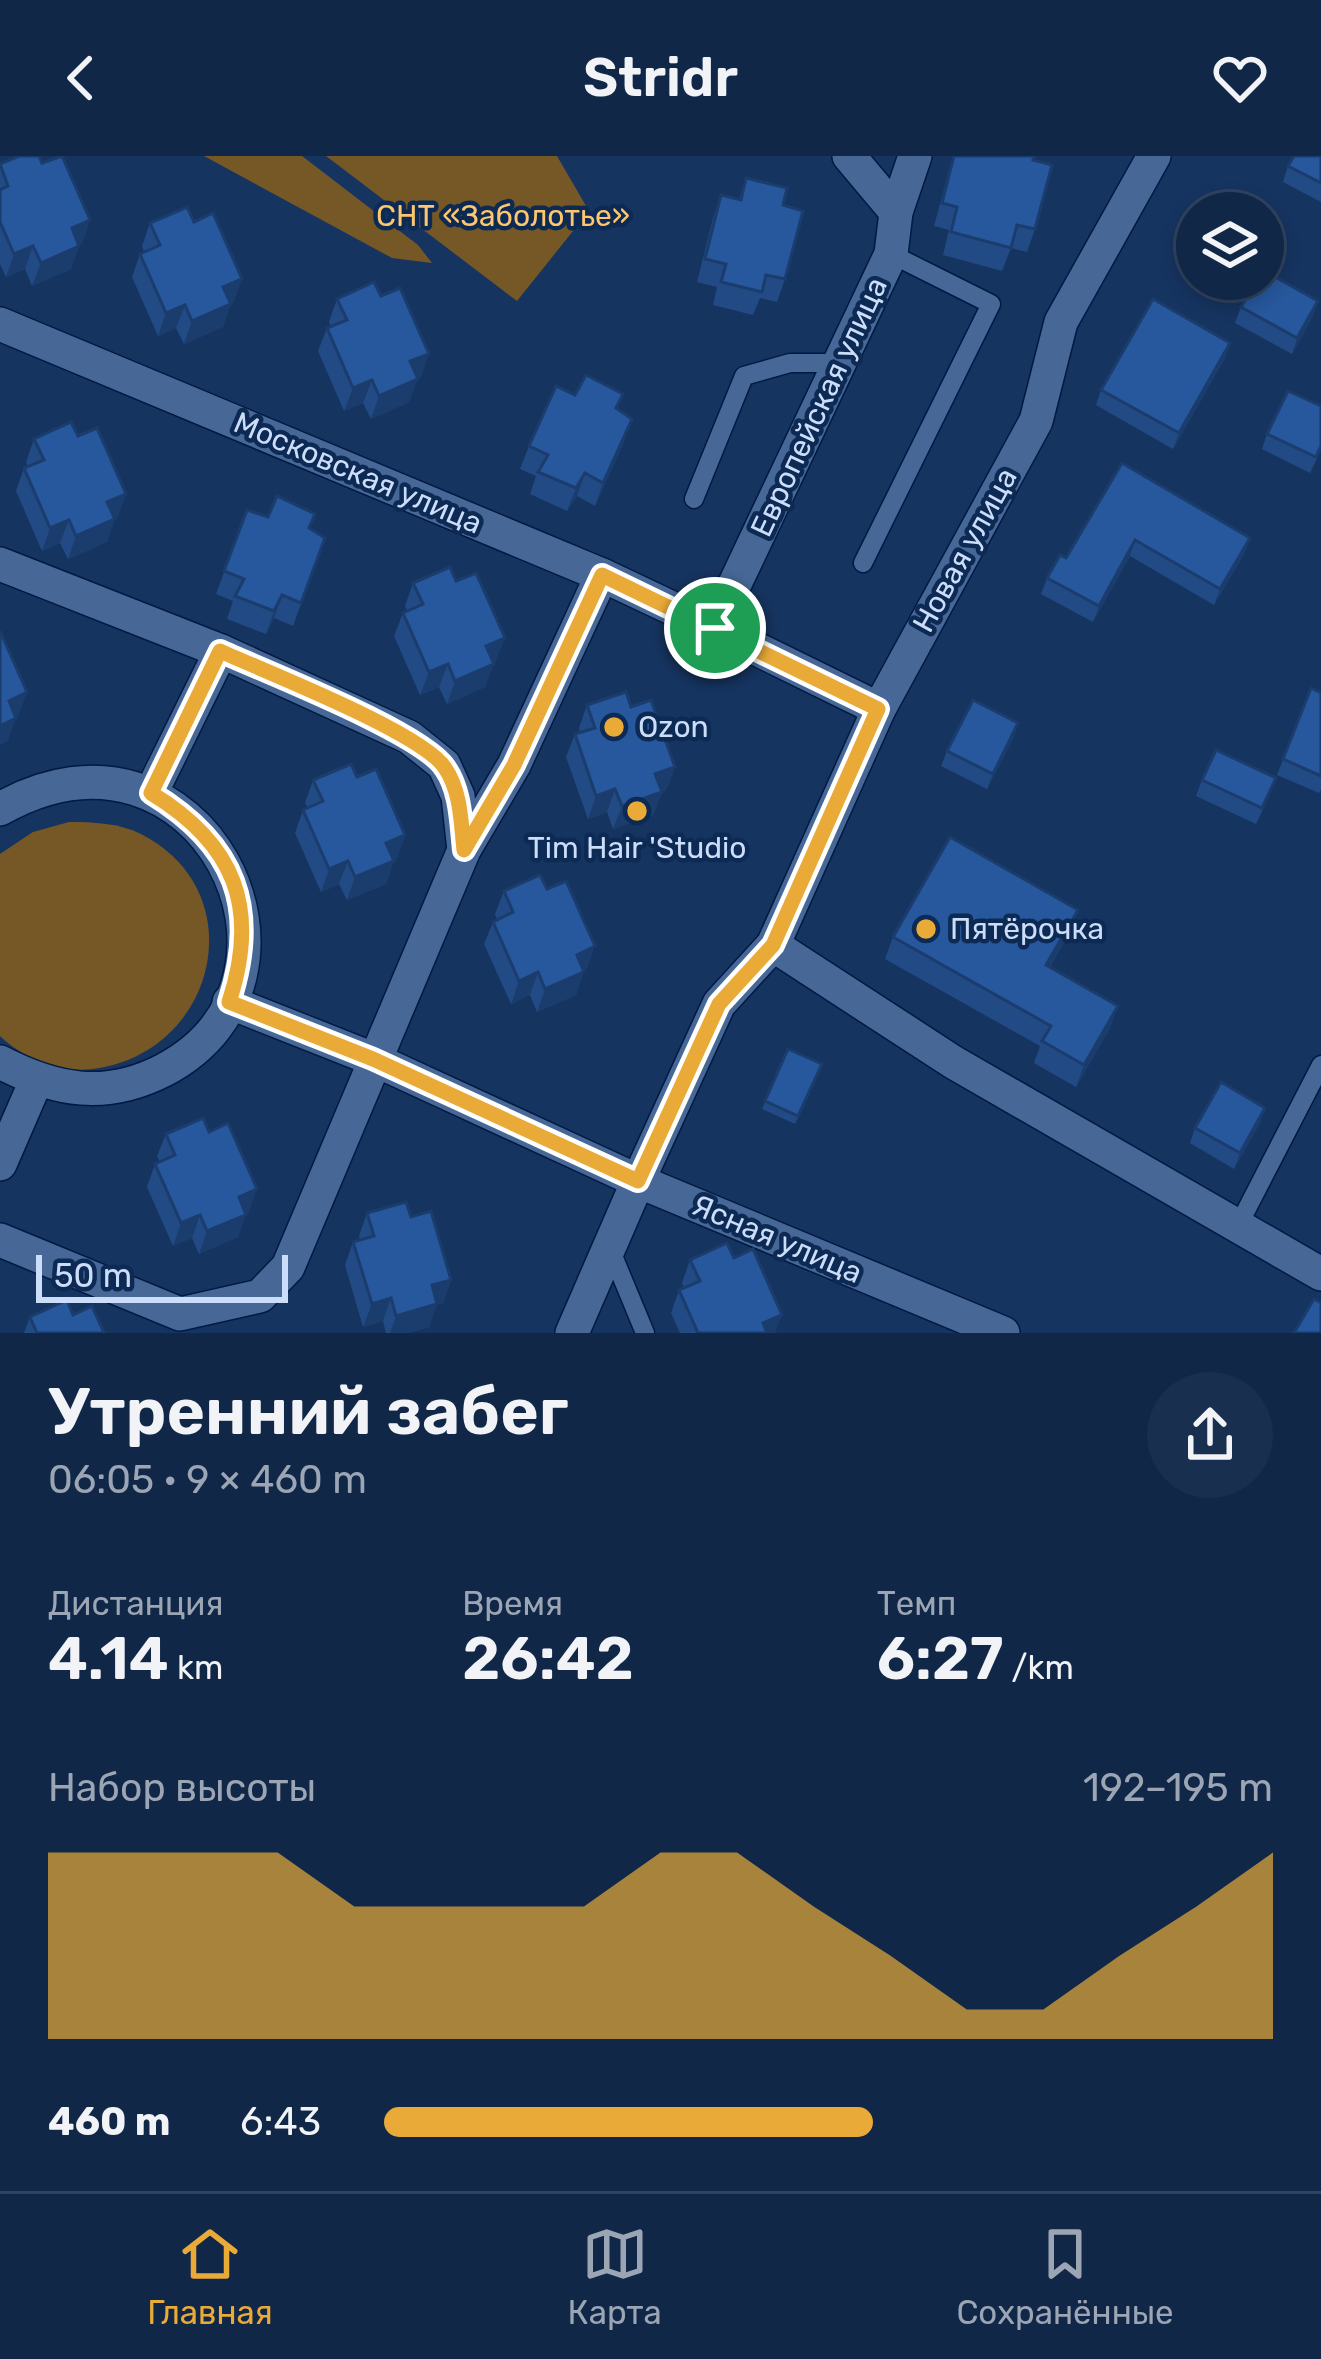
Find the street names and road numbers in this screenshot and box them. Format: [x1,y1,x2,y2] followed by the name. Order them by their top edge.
[743,272,895,542] street label: Европейская улица
[228,404,488,542] street label: Московская улица
[905,462,1025,638] street label: Новая улица
[687,1187,867,1291] street label: Ясная улица

